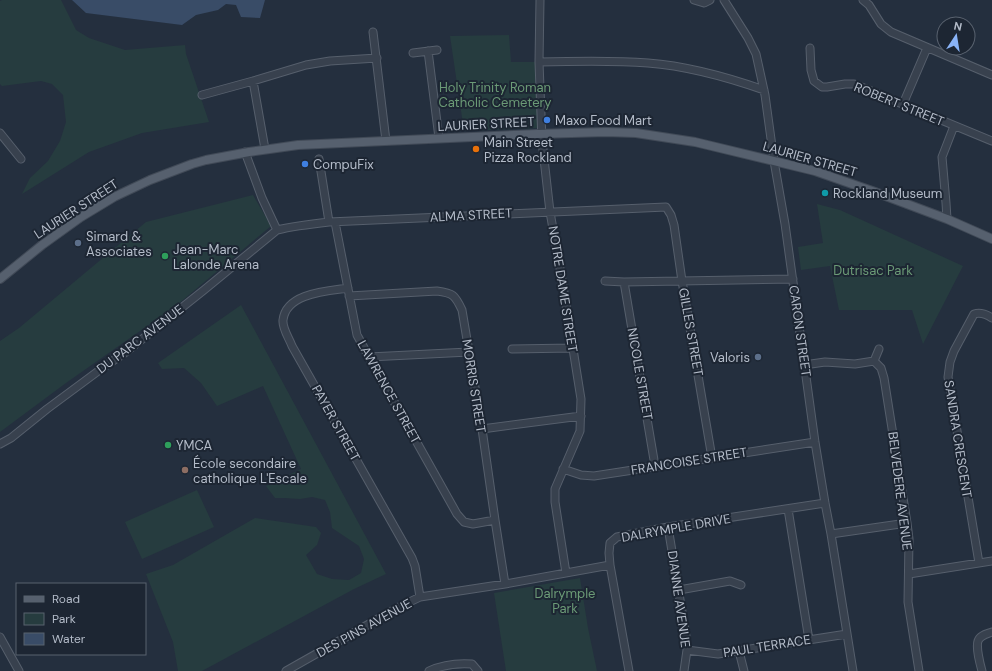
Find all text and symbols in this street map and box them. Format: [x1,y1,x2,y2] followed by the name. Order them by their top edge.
[936,16,976,56] north arrow
[953,19,963,34] text: N
[851,78,947,130] street label: ROBERT STREET
[438,79,552,111] park label: Holy Trinity Roman Catholic Cemetery
[555,112,652,129] place label: Maxo Food Mart
[437,113,535,135] street label: LAURIER STREET
[542,115,552,125] marker: Maxo Food Mart
[484,134,572,166] place label: Main Street Pizza Rockland
[761,137,859,181] street label: LAURIER STREET
[471,144,481,154] marker: Main Street Pizza Rockland
[313,156,374,173] place label: CompuFix
[300,159,310,169] marker: CompuFix
[31,175,121,243] street label: LAURIER STREET
[833,185,942,202] place label: Rockland Museum
[820,188,830,198] marker: Rockland Museum
[429,204,513,226] street label: ALMA STREET
[545,225,581,353] street label: NOTRE DAME STREET
[86,228,152,260] place label: Simard & Associates
[73,238,83,248] marker: Simard & Associates
[173,241,259,273] place label: Jean-Marc Lalonde Arena
[160,251,170,261] marker: Jean-Marc Lalonde Arena
[833,262,913,279] park label: Dutrisac Park
[785,284,815,378] street label: CARON STREET
[675,287,707,377] street label: GILLES STREET
[93,301,187,377] street label: DU PARC AVENUE
[624,327,656,421] street label: NICOLE STREET
[354,337,424,447] street label: LAWRENCE STREET
[458,338,490,434] street label: MORRIS STREET
[710,349,750,366] place label: Valoris
[753,352,763,362] marker: Valoris
[940,379,976,499] street label: SANDRA CRESCENT
[308,382,364,464] street label: PAYER STREET
[884,431,916,551] street label: BELVEDERE AVENUE
[176,437,213,454] place label: YMCA
[163,440,173,450] marker: YMCA
[630,443,748,479] street label: FRANCOISE STREET
[193,454,307,487] place label: École secondaire catholique L'Escale
[180,465,190,475] marker: École secondaire catholique L'Escale
[620,510,732,546] street label: DALRYMPLE DRIVE
[664,549,694,649] street label: DIANNE AVENUE
[16,583,146,655] legend
[535,585,595,617] park label: Dalrymple Park
[52,591,80,607] text: Road
[313,595,415,661] street label: DES PINS AVENUE
[52,611,76,627] text: Park
[52,631,86,647] text: Water
[722,631,812,661] street label: PAUL TERRACE

